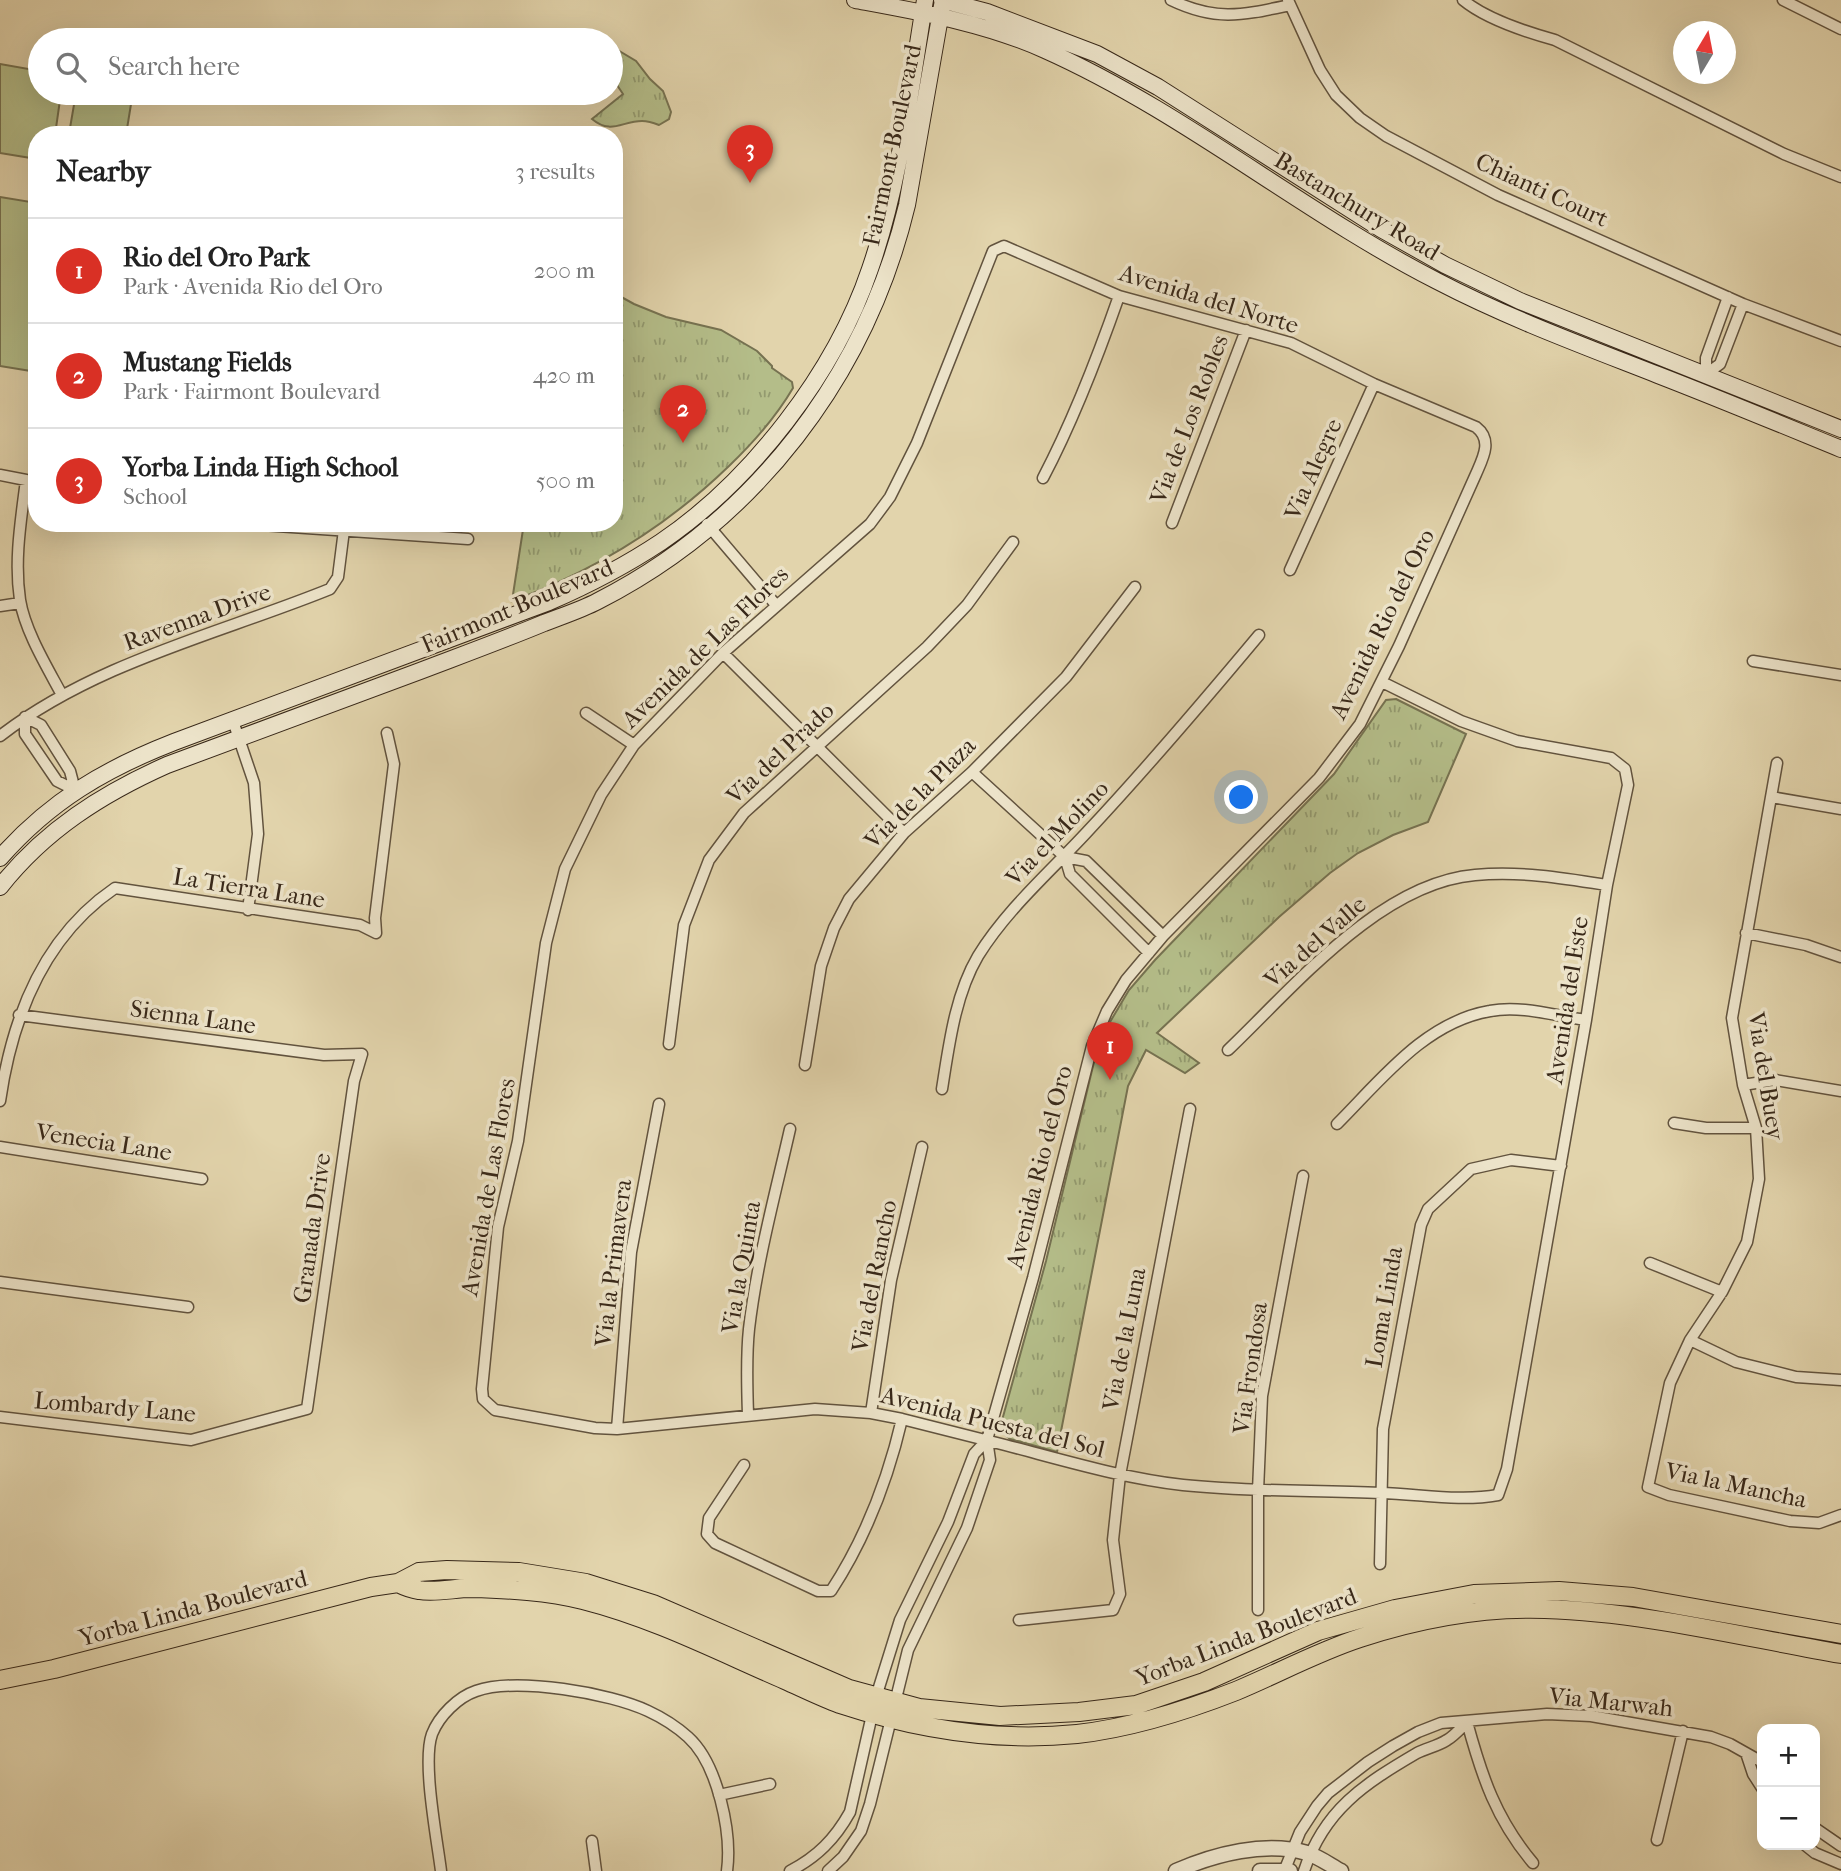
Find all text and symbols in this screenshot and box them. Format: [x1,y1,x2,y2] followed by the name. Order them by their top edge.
[1673,21,1736,84] north arrow
[28,28,623,105] search box
[857,41,927,248] street label: Fairmont Boulevard
[52,48,90,86] icon: search
[108,51,240,82] text: Search here
[727,125,773,183] pin: 3
[1269,146,1446,267] street label: Bastanchury Road
[1471,147,1613,233] street label: Chianti Court
[56,154,151,189] text: Nearby
[515,158,595,185] text: 3 results
[123,242,310,273] text: Rio del Oro Park
[75,257,83,284] text: 1
[534,257,595,284] text: 200 m
[1115,258,1302,340] street label: Avenida del Norte
[123,273,383,300] text: Park · Avenida Rio del Oro
[1144,331,1234,508] street label: Via de Los Robles
[123,347,292,378] text: Mustang Fields
[73,362,85,389] text: 2
[533,362,595,389] text: 420 m
[123,378,380,405] text: Park · Fairmont Boulevard
[660,385,706,443] pin: 2
[1278,414,1348,525] street label: Via Alegre
[123,452,398,483] text: Yorba Linda High School
[74,467,84,494] text: 3
[536,467,595,494] text: 500 m
[123,483,187,510] text: School
[1323,524,1440,725] street label: Avenida Rio del Oro
[417,553,618,659] street label: Fairmont Boulevard
[615,560,794,734] street label: Avenida de Las Flores
[120,577,275,657] street label: Ravenna Drive
[720,696,839,810] street label: Via del Prado
[858,731,982,855] street label: Via de la Plaza
[999,774,1114,892] street label: Via el Molino
[1224,780,1258,814] your location
[171,862,327,914] street label: La Tierra Lane
[1258,890,1372,994] street label: Via del Valle
[1540,914,1594,1087] street label: Avenida del Este
[128,994,258,1040] street label: Sienna Lane
[1742,1009,1790,1143] street label: Via del Buey
[1087,1022,1133,1080] pin: 1
[1000,1063,1078,1272] street label: Avenida Rio del Oro
[455,1076,521,1299] street label: Avenida de Las Flores
[33,1117,174,1167] street label: Venecia Lane
[288,1151,336,1305] street label: Granada Drive
[589,1177,637,1350] street label: Via la Primavera
[715,1198,767,1337] street label: Via la Quinta
[845,1198,902,1355] street label: Via del Rancho
[1360,1243,1409,1370] street label: Loma Linda
[1096,1264,1152,1414] street label: Via de la Luna
[1227,1299,1273,1437] street label: Via Frondosa
[877,1380,1108,1463] street label: Avenida Puesta del Sol
[33,1386,197,1428] street label: Lombardy Lane
[1662,1456,1810,1514] street label: Via la Mancha
[75,1564,311,1652] street label: Yorba Linda Boulevard
[1130,1582,1362,1693] street label: Yorba Linda Boulevard
[1547,1681,1675,1722] street label: Via Marwah
[1757,1724,1820,1850] map controls
[1757,1724,1820,1787] button: +
[1757,1787,1820,1850] button: −

